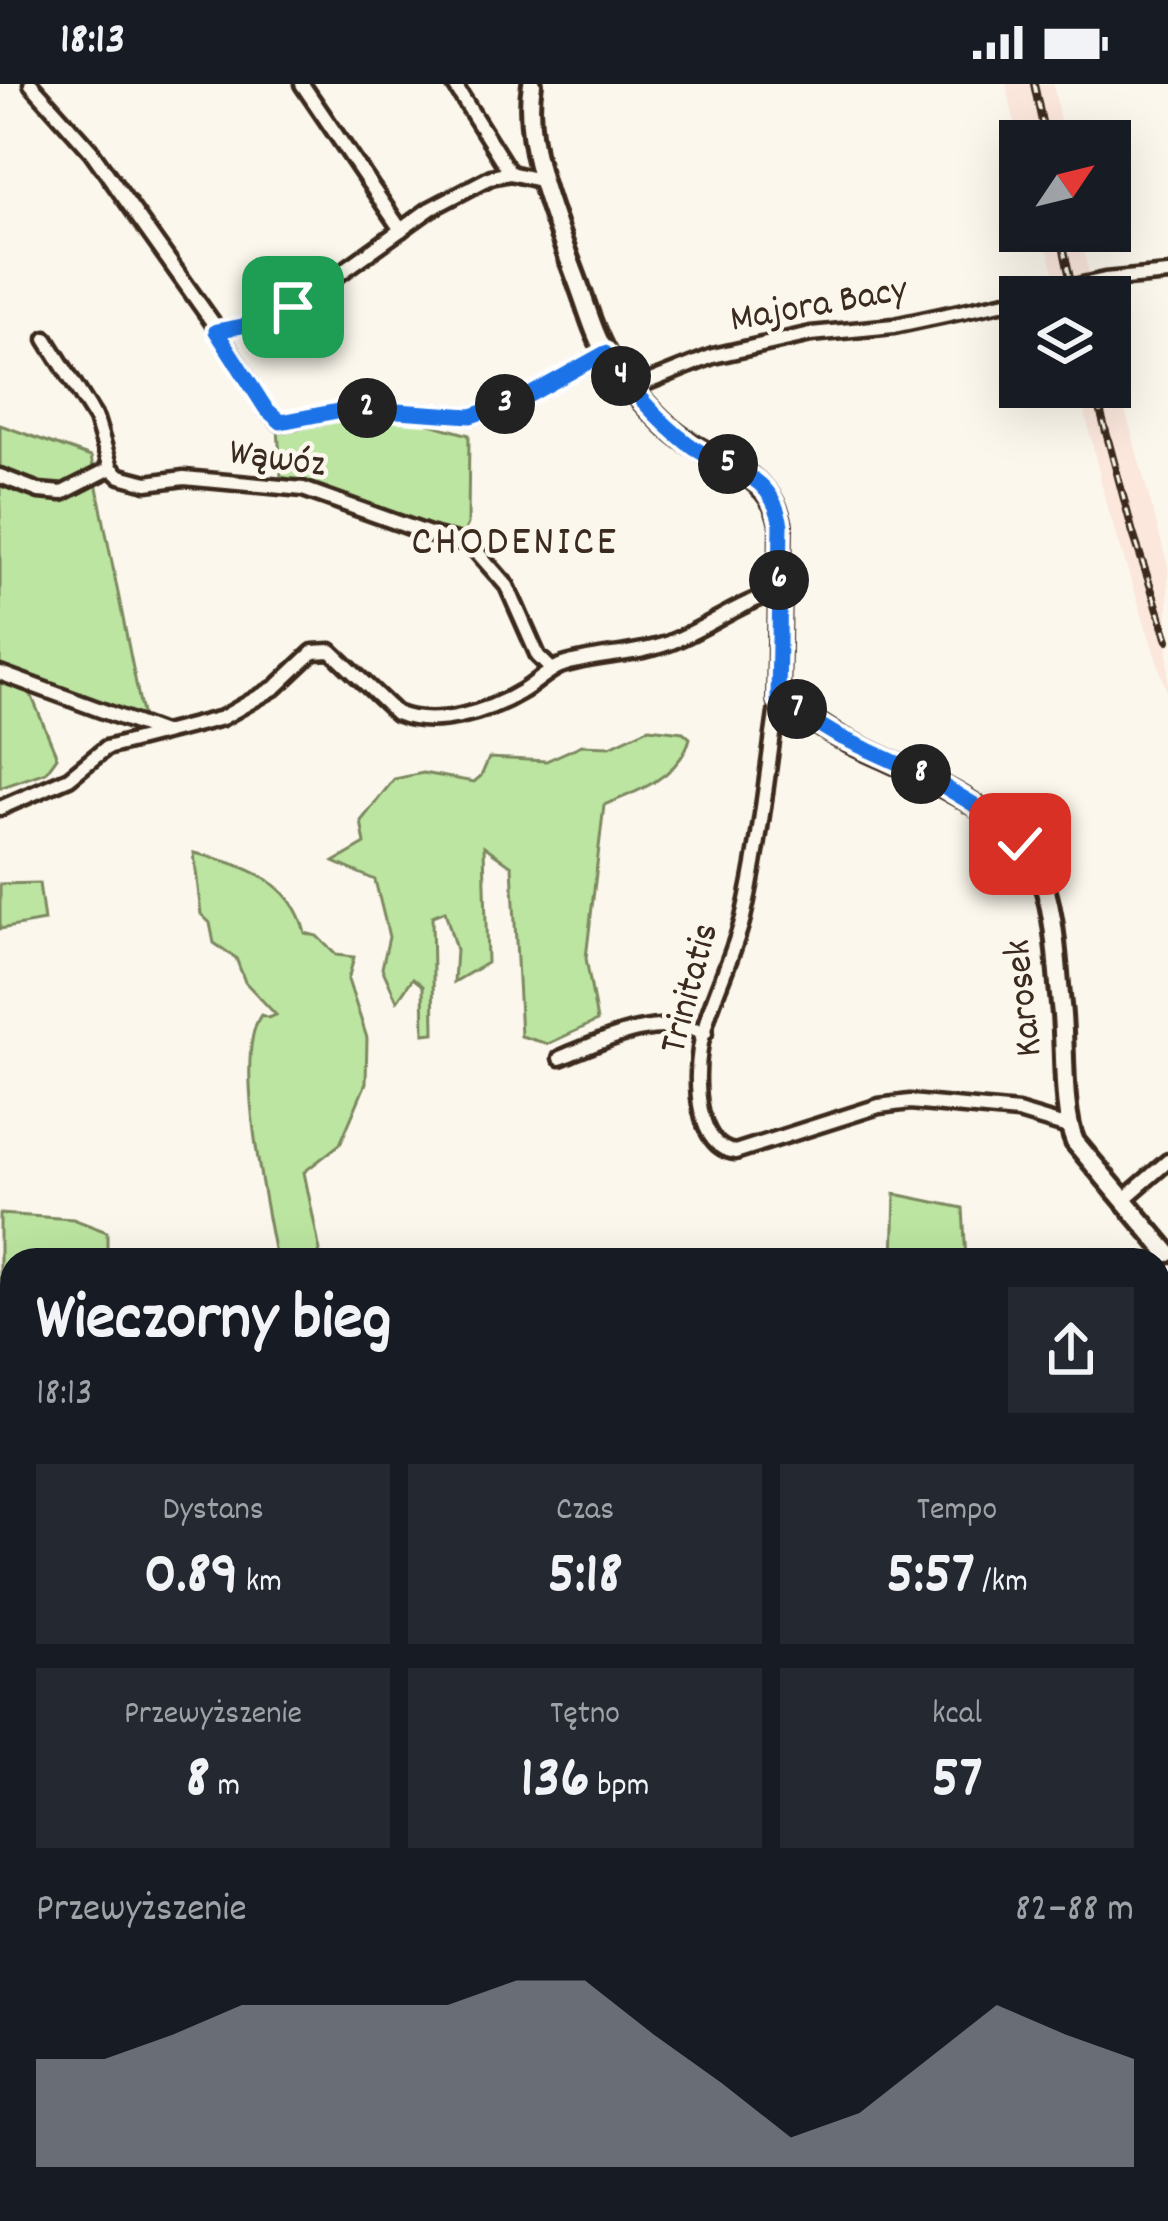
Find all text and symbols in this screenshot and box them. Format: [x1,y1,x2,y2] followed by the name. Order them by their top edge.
[60,10,125,74] text: 18:13
[999,120,1131,252] north arrow
[999,120,1131,408] map controls
[242,256,344,358] pin
[726,264,913,350] street label: Majora Bacy
[260,274,326,340] icon: arrive
[999,276,1131,408] button: layers
[591,346,651,406] pin: 4
[614,352,628,399] text: 4
[475,374,535,434] pin: 3
[337,378,397,438] pin: 2
[498,380,512,427] text: 3
[360,384,374,431] text: 2
[225,427,329,495] street label: Wąwóz
[698,434,758,494] pin: 5
[720,440,736,487] text: 5
[411,515,619,575] district label: CHODENICE
[749,550,809,610] pin: 6
[771,556,787,603] text: 6
[767,679,827,739] pin: 7
[791,685,803,732] text: 7
[891,744,951,804] pin: 8
[914,750,928,797] text: 8
[969,793,1071,895] pin
[987,811,1053,877] icon: check
[648,918,736,1060] street label: Trinitatis
[992,937,1060,1059] street label: Karosek
[36,1276,391,1370] text: Wieczorny bieg
[1008,1287,1134,1413] button: share
[36,1368,93,1423] text: 18:13
[162,1488,264,1535] text: Dystans
[556,1488,614,1535] text: Czas
[917,1488,997,1535] text: Tempo
[144,1535,238,1621] text: 0.89
[548,1535,622,1621] text: 5:18
[886,1535,975,1621] text: 5:57
[238,1560,282,1607] text: km
[975,1560,1028,1607] text: /km
[124,1692,302,1739] text: Przewyższenie
[550,1692,620,1739] text: Tętno
[932,1692,982,1739] text: kcal
[186,1739,210,1825] text: 8
[521,1739,590,1825] text: 136
[932,1739,982,1825] text: 57
[210,1764,240,1811] text: m
[590,1764,649,1811] text: bpm
[36,1884,247,1939] text: Przewyższenie
[1015,1884,1134,1939] text: 82–88 m

